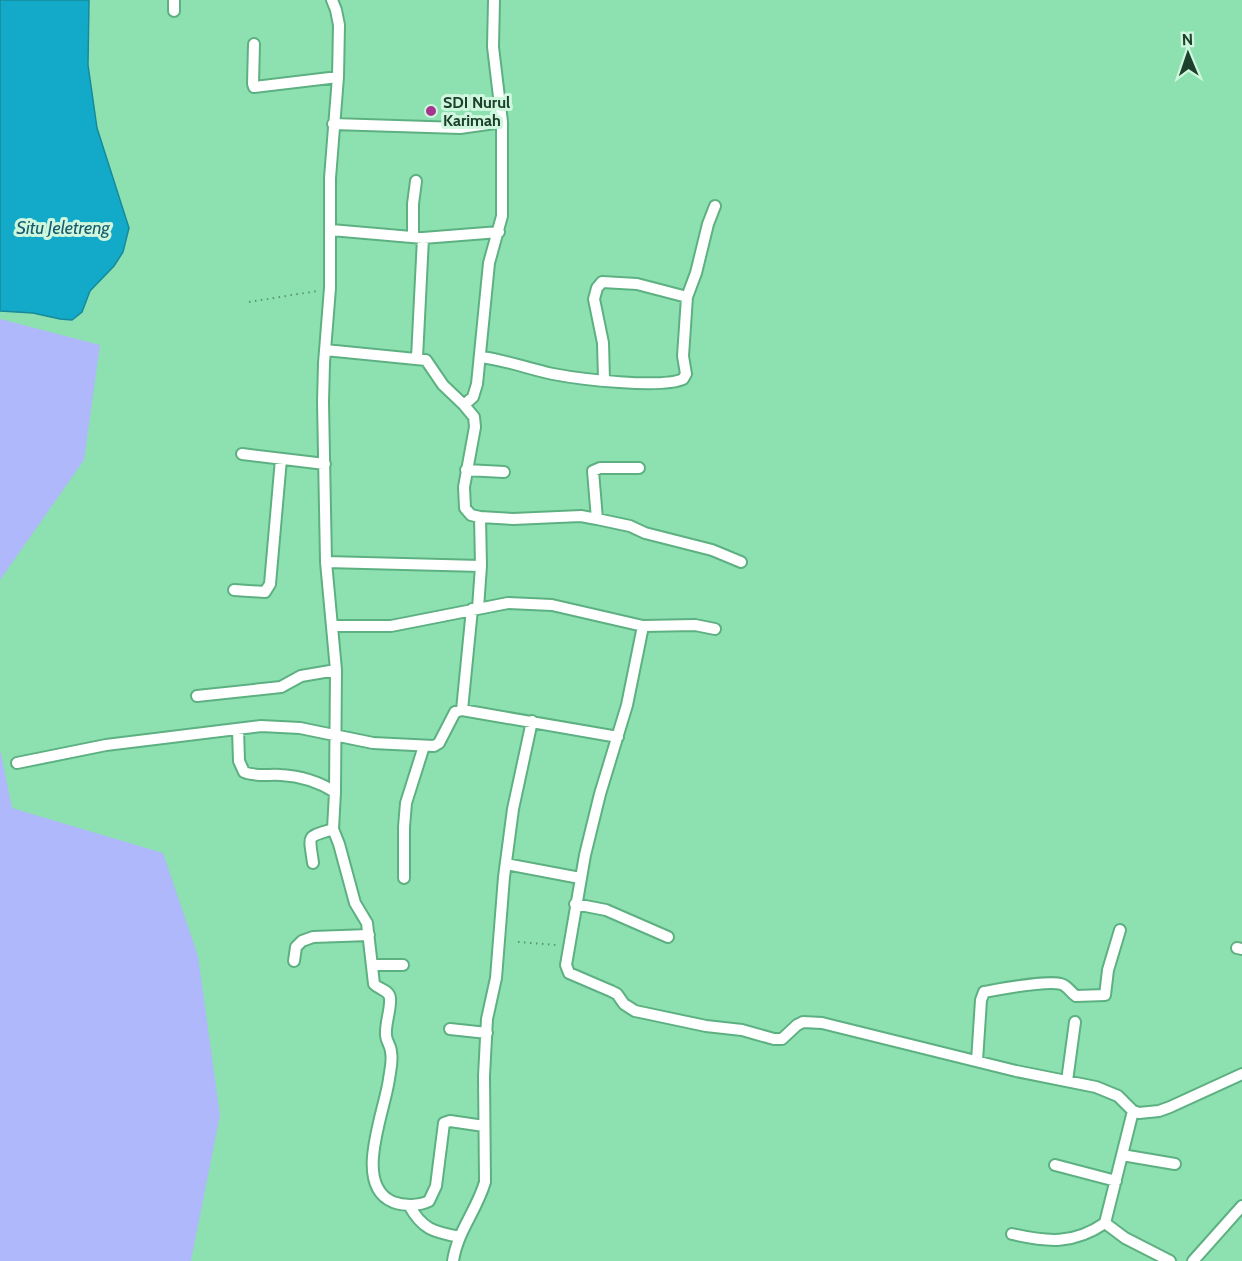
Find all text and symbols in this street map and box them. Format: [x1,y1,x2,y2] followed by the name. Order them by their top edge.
[1158,24,1218,84] north arrow
[1182,30,1193,49] text: N
[443,93,510,130] place label: SDI Nurul Karimah
[424,104,438,118] marker: SDI Nurul Karimah
[16,217,110,239] water label: Situ Jeletreng

